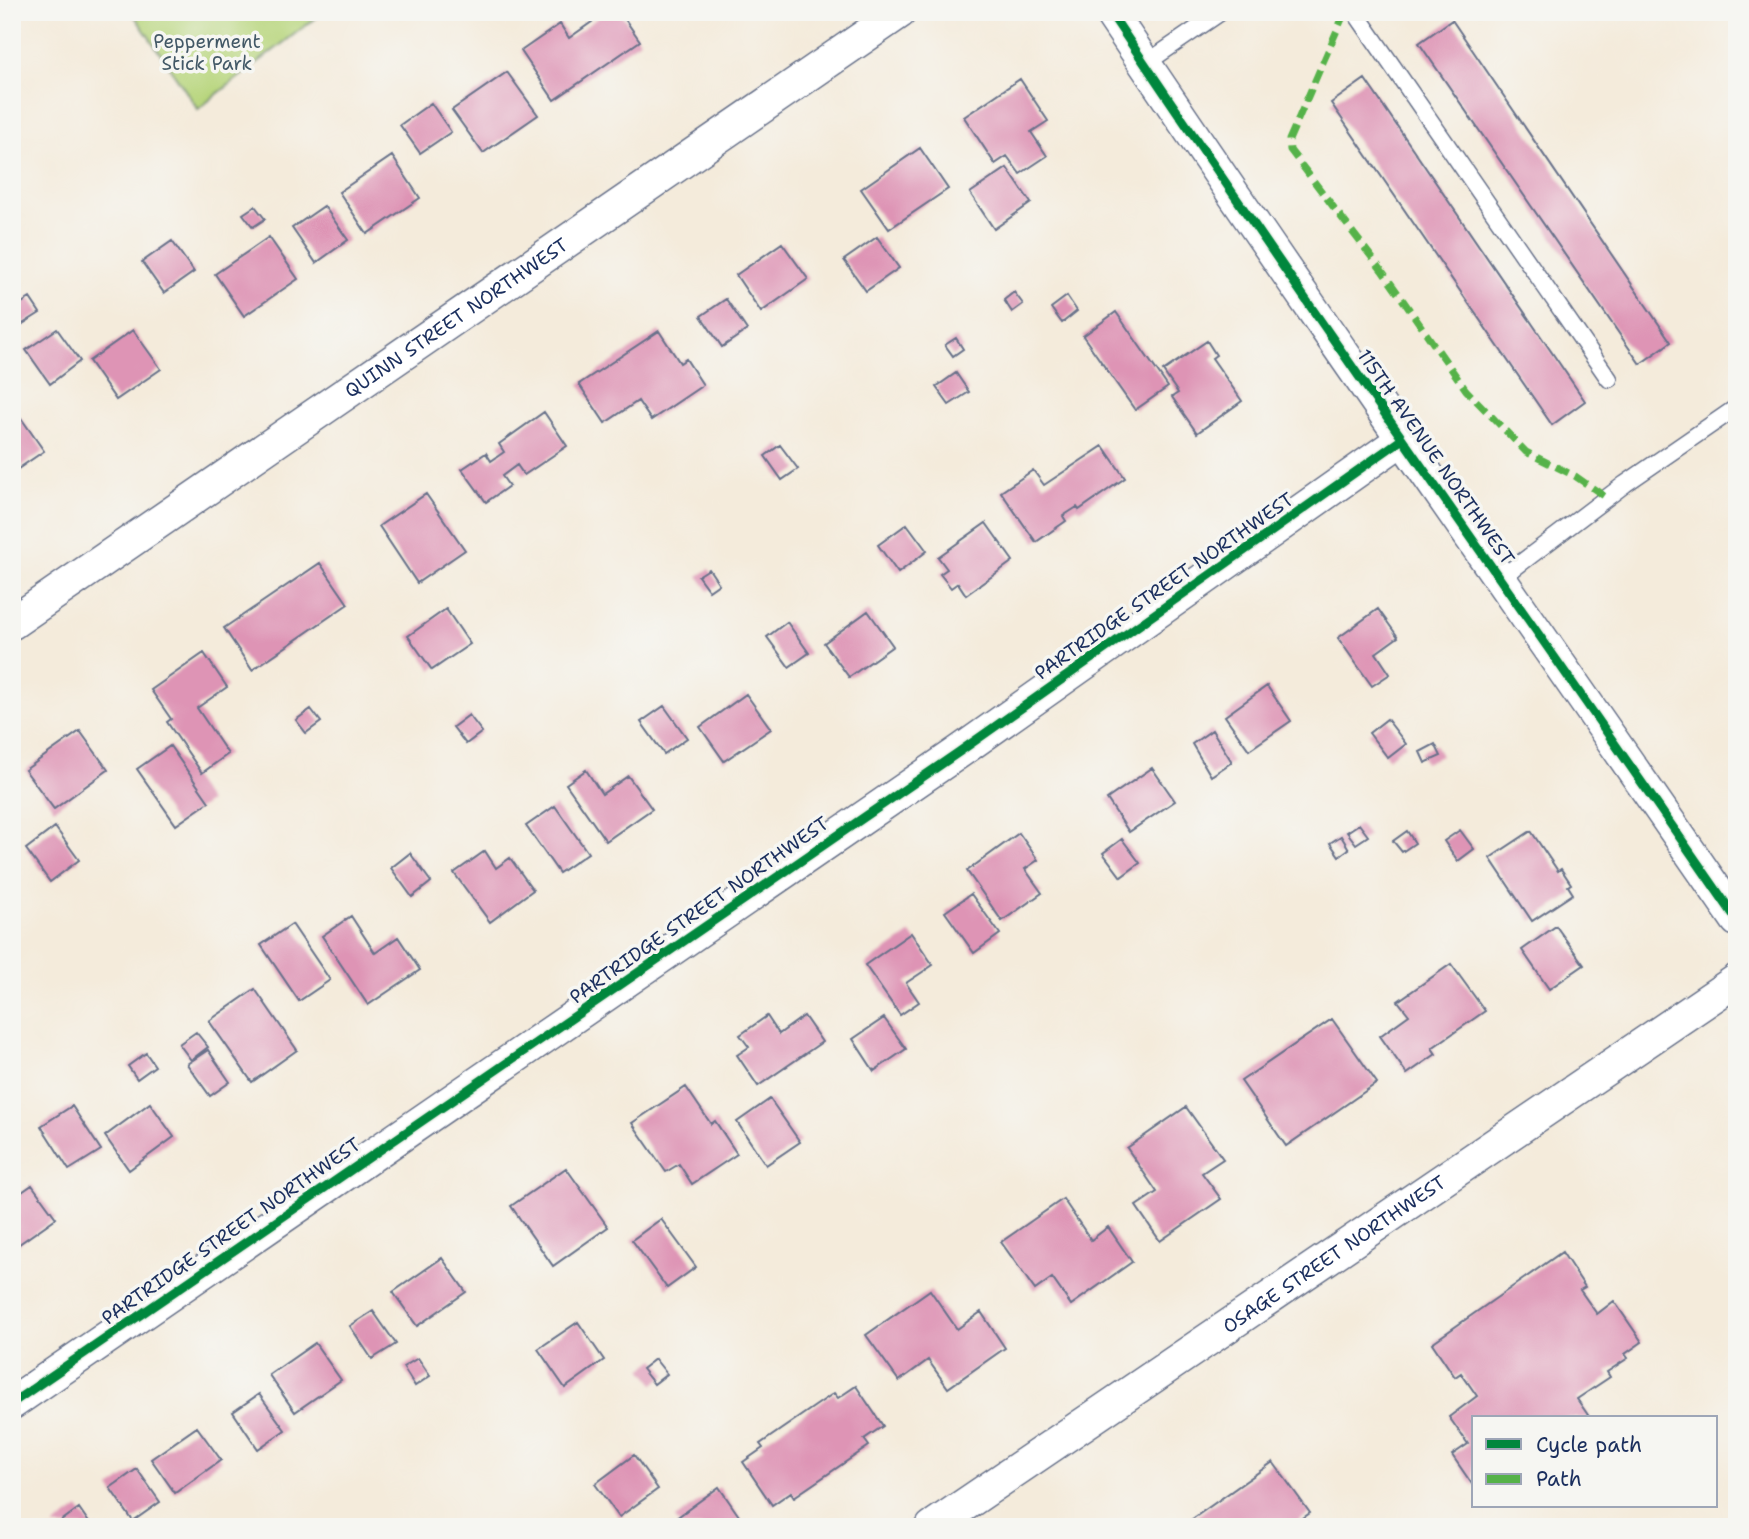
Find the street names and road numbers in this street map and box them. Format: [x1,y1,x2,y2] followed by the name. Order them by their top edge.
[339,232,573,403] street label: QUINN STREET NORTHWEST
[1352,344,1520,570] street label: 115TH AVENUE NORTHWEST
[1030,486,1299,685] street label: PARTRIDGE STREET NORTHWEST
[565,810,834,1009] street label: PARTRIDGE STREET NORTHWEST
[97,1131,366,1330] street label: PARTRIDGE STREET NORTHWEST
[1218,1169,1451,1338] street label: OSAGE STREET NORTHWEST

